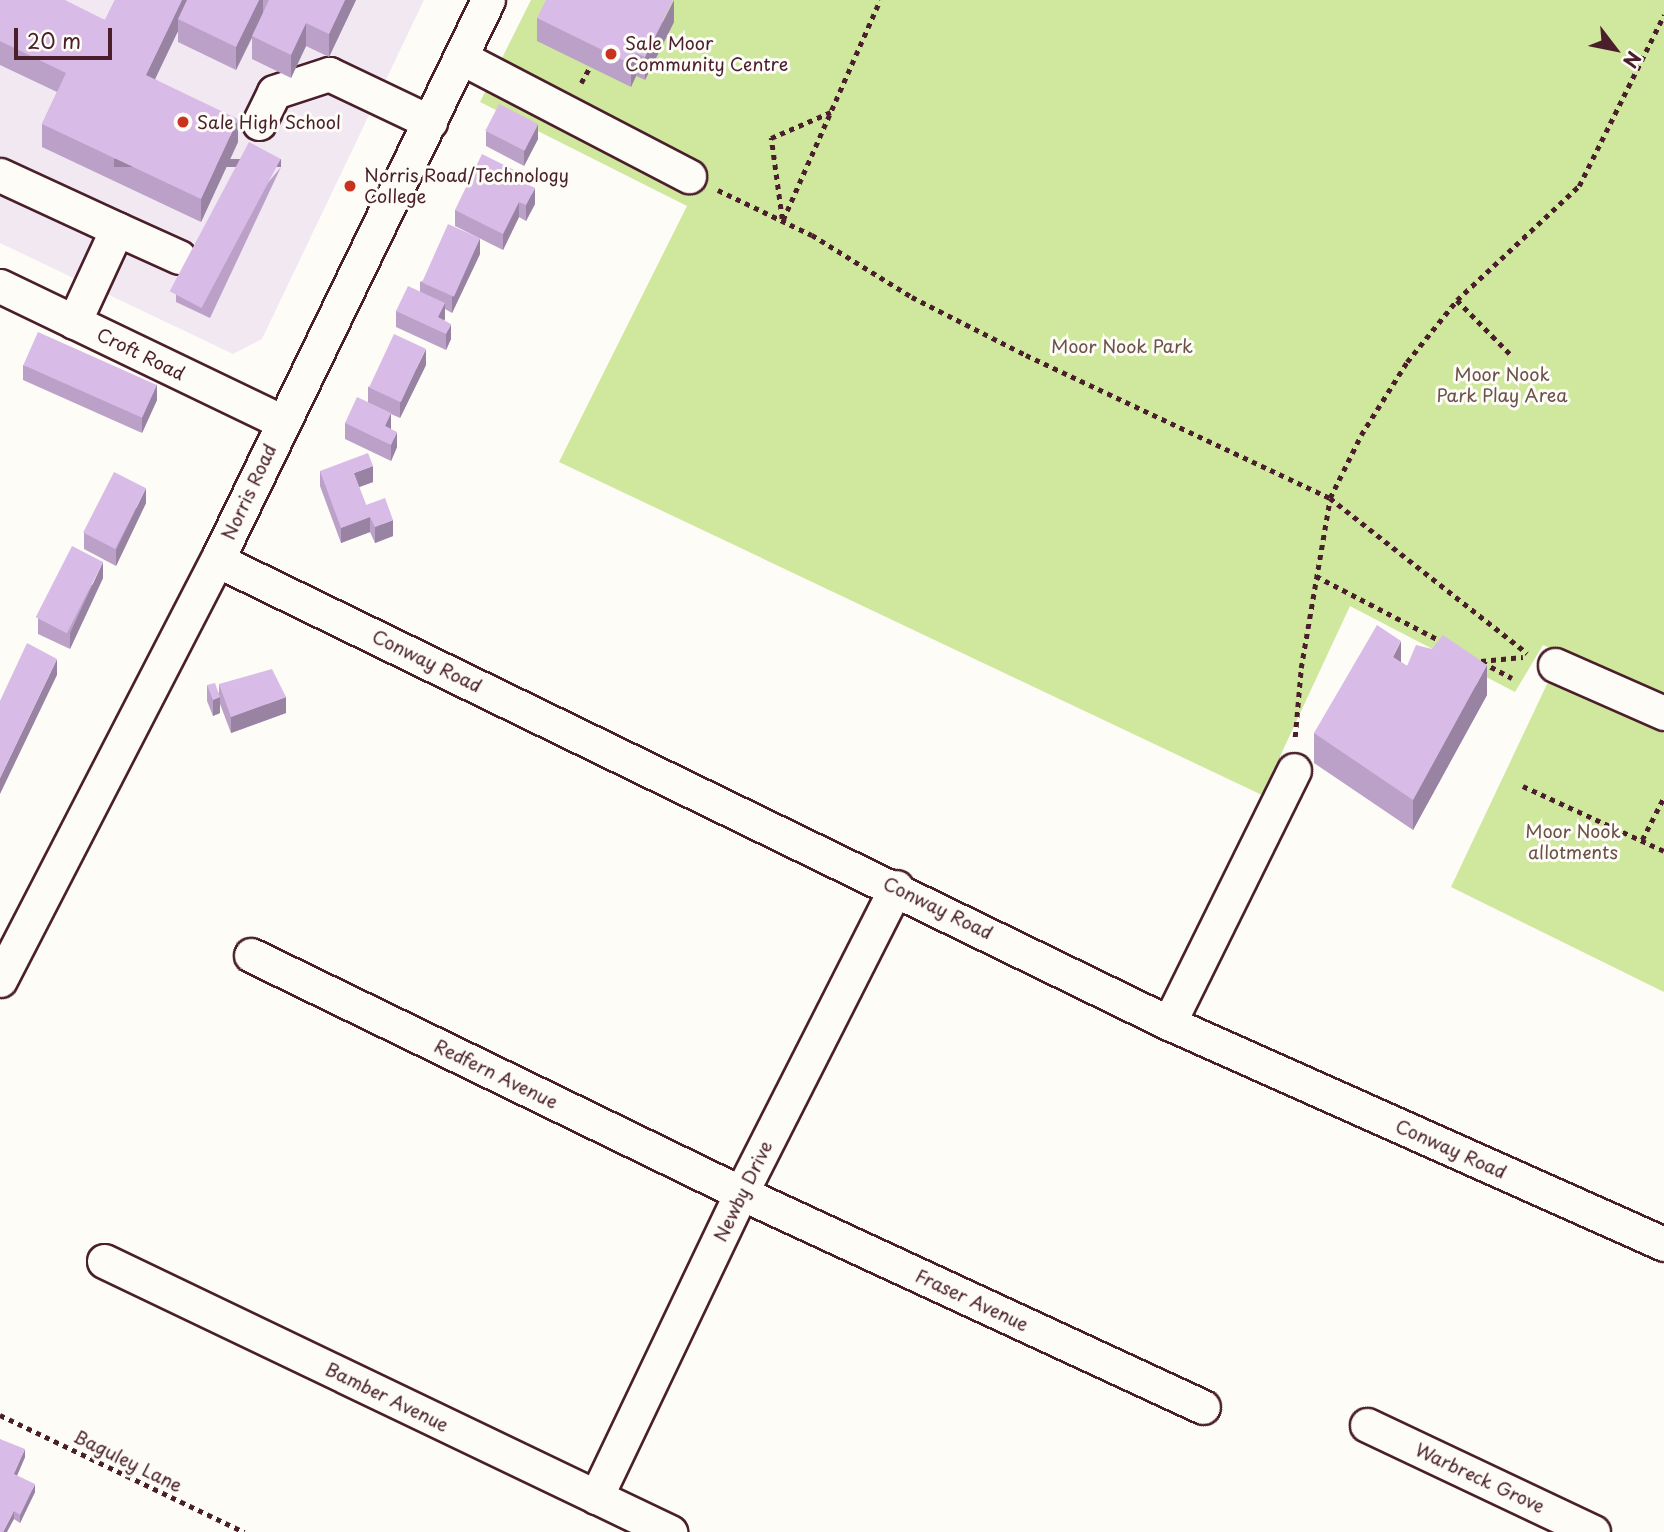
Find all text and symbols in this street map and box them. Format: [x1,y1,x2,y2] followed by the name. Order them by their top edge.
[18,14,116,58] scale bar
[1580,14,1650,84] north arrow
[27,24,81,56] text: 20 m
[625,33,790,76] place label: Sale Moor Community Centre
[603,46,619,62] marker: Sale Moor Community Centre
[1617,46,1649,74] text: N
[197,111,343,133] place label: Sale High School
[175,114,191,130] marker: Sale High School
[364,165,569,208] place label: Norris Road/Technology College
[342,178,358,194] marker: Norris Road/Technology College
[93,323,189,385] street label: Croft Road
[1051,335,1193,357] park label: Moor Nook Park
[1436,364,1568,406] park label: Moor Nook Park Play Area
[217,441,281,543] street label: Norris Road
[369,625,485,697] street label: Conway Road
[1525,821,1621,864] park label: Moor Nook allotments
[880,872,996,944] street label: Conway Road
[431,1035,561,1113] street label: Redfern Avenue
[1392,1115,1510,1183] street label: Conway Road
[709,1137,777,1245] street label: Newby Drive
[912,1264,1032,1336] street label: Fraser Avenue
[321,1357,453,1437] street label: Bamber Avenue
[70,1425,186,1497] street label: Baguley Lane
[1411,1438,1549,1518] street label: Warbreck Grove

